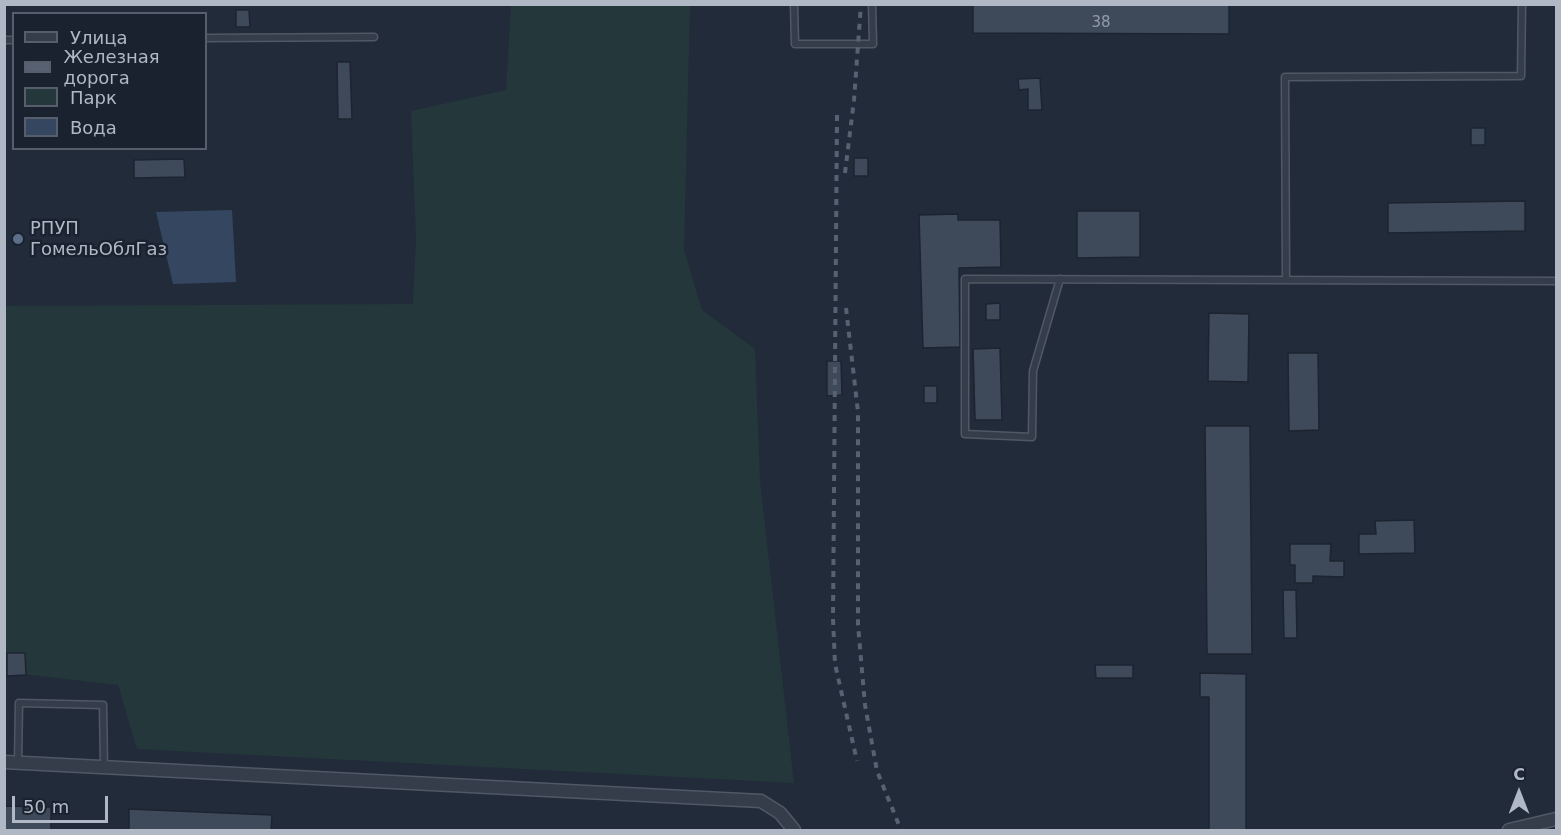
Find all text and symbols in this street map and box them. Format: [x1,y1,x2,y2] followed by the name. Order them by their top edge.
[12,12,207,150] legend
[1091,14,1111,32] house number: 38
[70,27,127,48] text: Улица
[63,46,160,88] text: Железная дорога
[70,87,117,108] text: Парк
[70,117,117,138] text: Вода
[30,218,167,260] place label: РПУП ГомельОблГаз
[11,232,25,246] marker: РПУП ГомельОблГаз
[1489,763,1549,823] north arrow
[1513,765,1525,784] text: С
[15,784,111,822] scale bar
[23,796,69,817] text: 50 m

